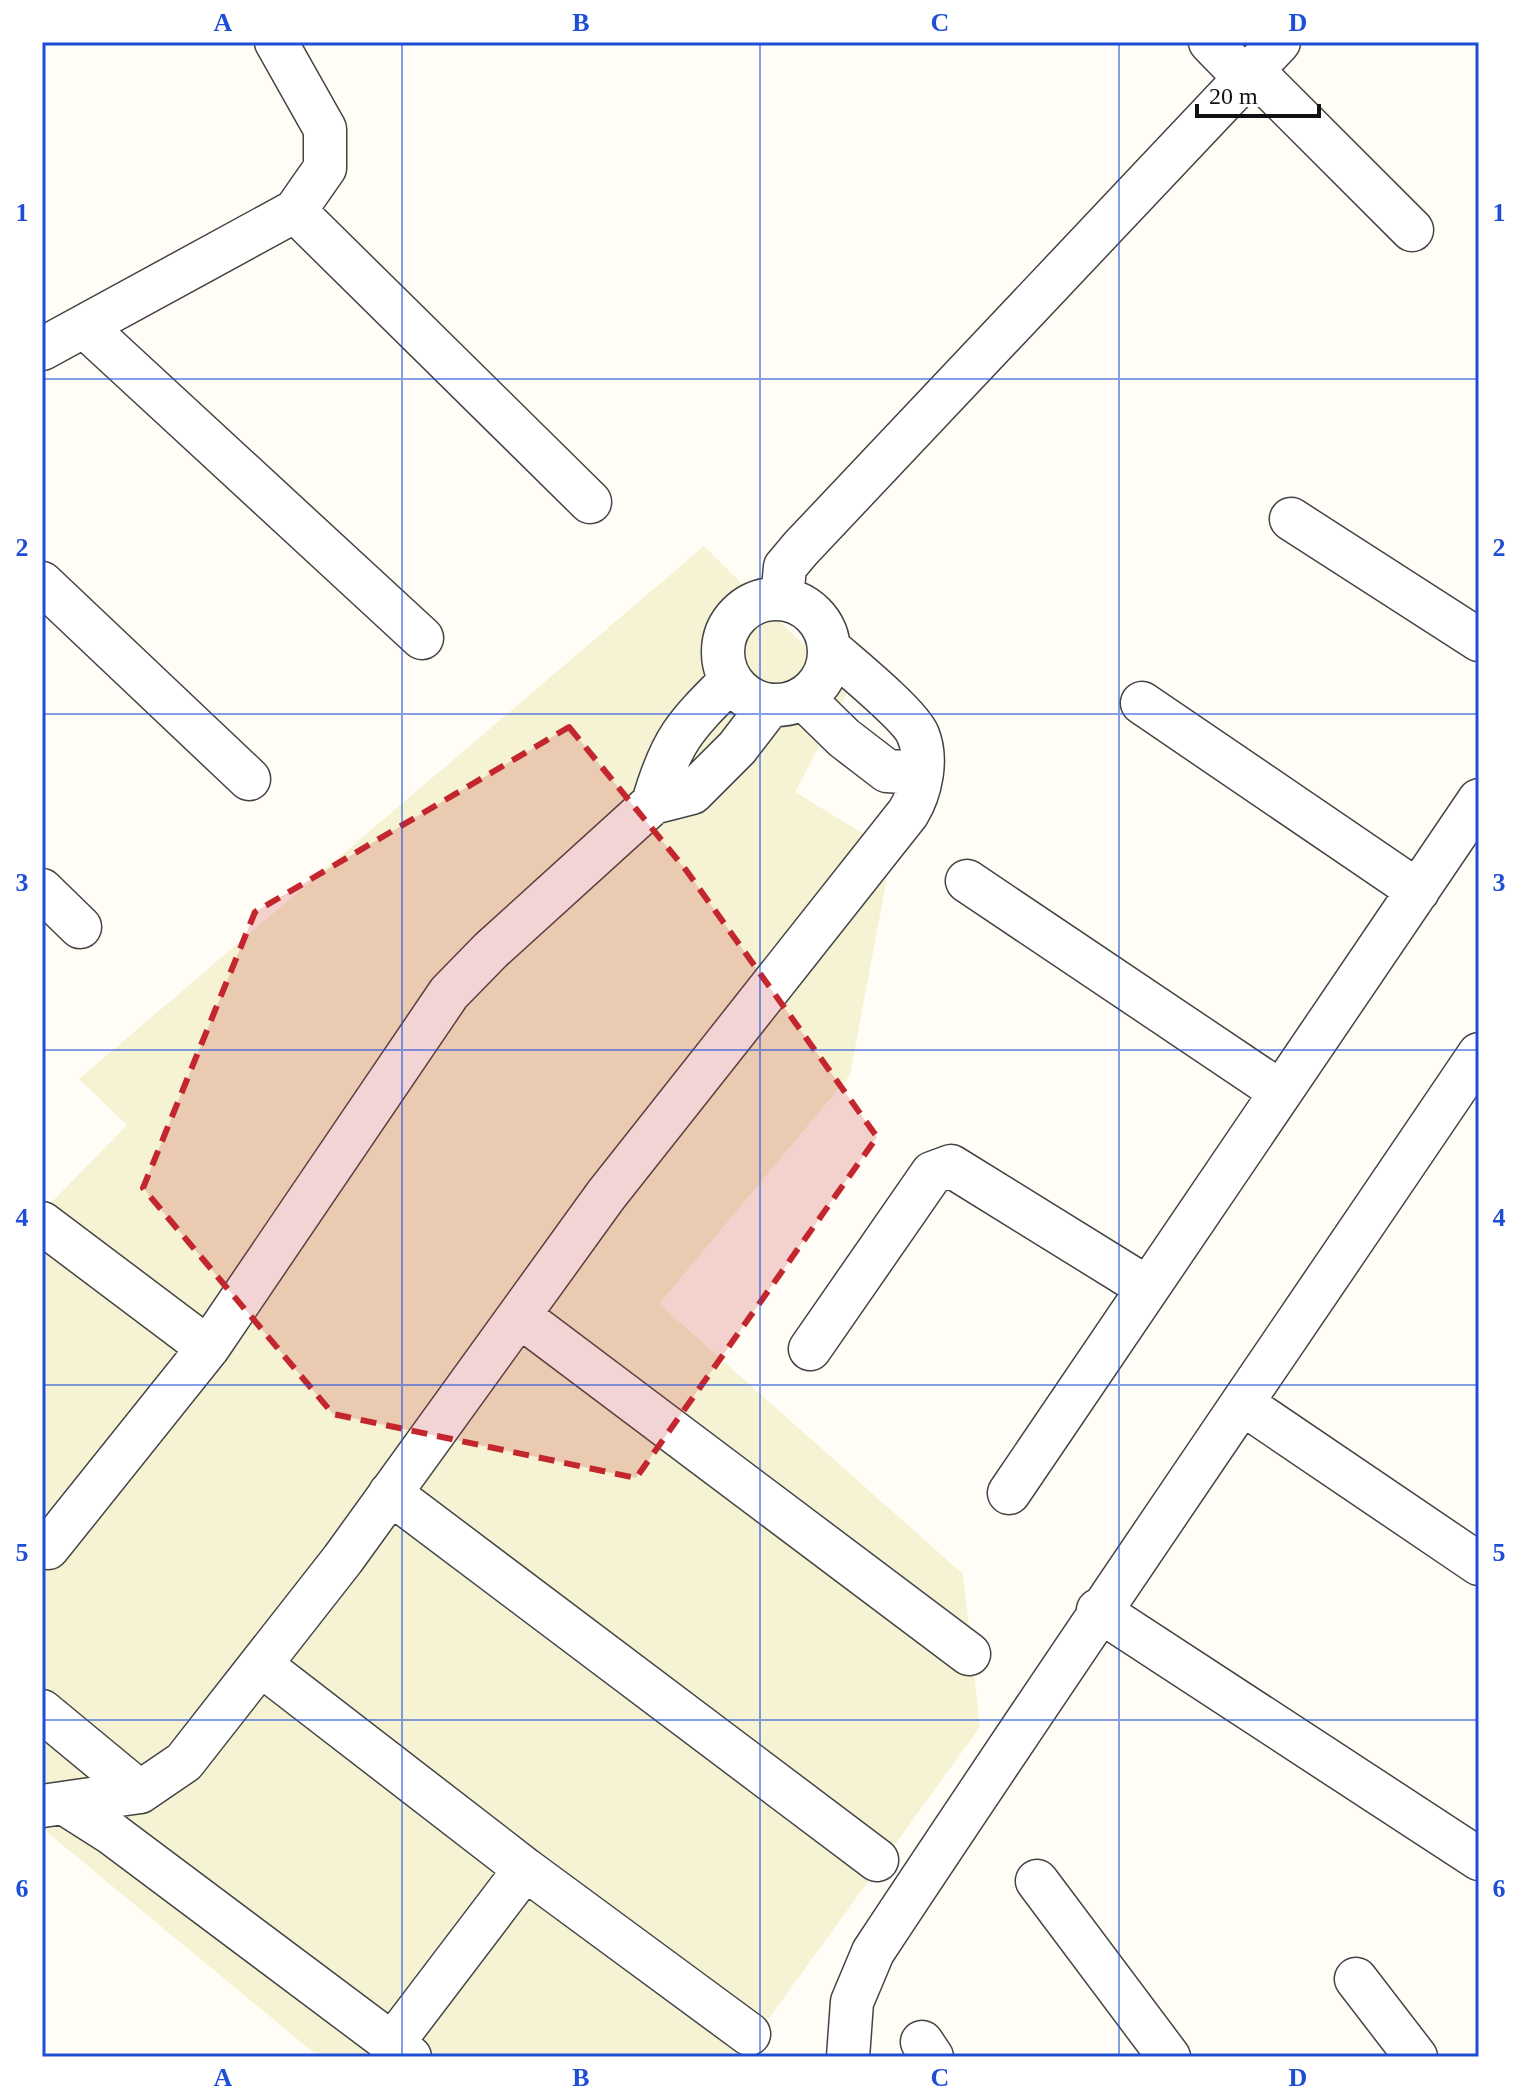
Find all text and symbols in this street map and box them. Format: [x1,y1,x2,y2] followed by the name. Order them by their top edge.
[214,8,233,37] text: A
[572,8,590,37] text: B
[931,8,949,37] text: C
[1289,8,1307,37] text: D
[1197,68,1319,118] scale bar
[1209,83,1258,109] text: 20 m
[16,198,29,227] text: 1
[1493,198,1506,227] text: 1
[16,533,29,562] text: 2
[1493,533,1506,562] text: 2
[16,868,29,897] text: 3
[1493,868,1506,897] text: 3
[16,1203,29,1232] text: 4
[1493,1203,1506,1232] text: 4
[16,1538,29,1567] text: 5
[1493,1538,1506,1567] text: 5
[16,1874,29,1903] text: 6
[1493,1874,1506,1903] text: 6
[214,2063,233,2092] text: A
[572,2063,590,2092] text: B
[931,2063,949,2092] text: C
[1289,2063,1307,2092] text: D

